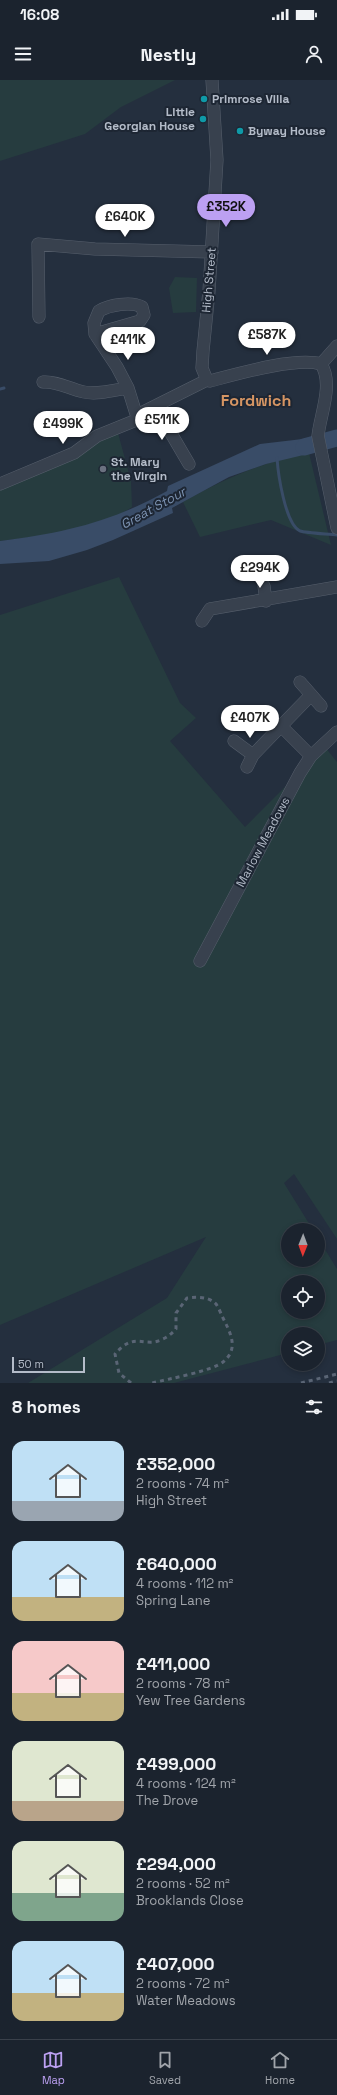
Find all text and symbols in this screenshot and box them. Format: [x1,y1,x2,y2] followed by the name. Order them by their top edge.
[20,5,59,24] text: 16:08
[12,43,34,65] icon: menu
[141,43,196,66] text: Nestly
[303,43,325,65] icon: person
[212,91,289,107] place label: Primrose Villa
[199,94,209,104] marker: Primrose Villa
[104,104,195,134] place label: Little Georgian House
[198,114,208,124] marker: Little Georgian House
[248,123,326,139] place label: Byway House
[235,126,245,136] marker: Byway House
[198,194,254,228] pin: £352K
[206,198,246,215] text: £352K
[97,204,153,238] pin: £640K
[104,208,146,225] text: £640K
[198,247,220,313] street label: High Street
[239,322,295,356] pin: £587K
[247,326,287,343] text: £587K
[100,327,156,361] pin: £411K
[110,331,146,348] text: £411K
[221,390,291,411] district label: Fordwich
[134,407,190,441] pin: £511K
[35,411,91,445] pin: £499K
[144,411,180,428] text: £511K
[43,415,83,432] text: £499K
[111,454,167,484] place label: St. Mary the Virgin
[98,464,108,474] marker: St. Mary the Virgin
[117,482,190,533] water label: Great Stour
[232,555,288,589] pin: £294K
[240,559,280,576] text: £294K
[222,705,278,739] pin: £407K
[230,709,270,726] text: £407K
[232,794,294,890] street label: Marlow Meadows
[281,1223,325,1267] north arrow
[281,1223,325,1371] map controls
[281,1275,325,1319] button: locate
[281,1327,325,1371] button: layers
[12,1355,85,1374] scale bar
[18,1357,44,1371] text: 50 m
[12,1396,81,1418] text: 8 homes
[303,1396,325,1418] icon: filters
[136,1453,215,1475] text: £352,000
[44,1457,92,1505] icon: home
[136,1475,229,1492] text: 2 rooms · 74 m²
[136,1492,207,1509] text: High Street
[136,1553,217,1575] text: £640,000
[44,1557,92,1605] icon: home
[136,1575,233,1592] text: 4 rooms · 112 m²
[136,1592,210,1609] text: Spring Lane
[136,1653,210,1675] text: £411,000
[44,1657,92,1705] icon: home
[136,1675,230,1692] text: 2 rooms · 78 m²
[136,1692,245,1709] text: Yew Tree Gardens
[136,1753,216,1775] text: £499,000
[44,1757,92,1805] icon: home
[136,1775,236,1792] text: 4 rooms · 124 m²
[136,1792,198,1809] text: The Drove
[136,1853,216,1875] text: £294,000
[44,1857,92,1905] icon: home
[136,1875,230,1892] text: 2 rooms · 52 m²
[136,1892,244,1909] text: Brooklands Close
[136,1953,214,1975] text: £407,000
[44,1957,92,2005] icon: home
[136,1975,229,1992] text: 2 rooms · 72 m²
[136,1992,236,2009] text: Water Meadows
[42,2049,65,2087] tab: Map
[149,2049,181,2087] tab: Saved
[265,2049,295,2087] tab: Home

